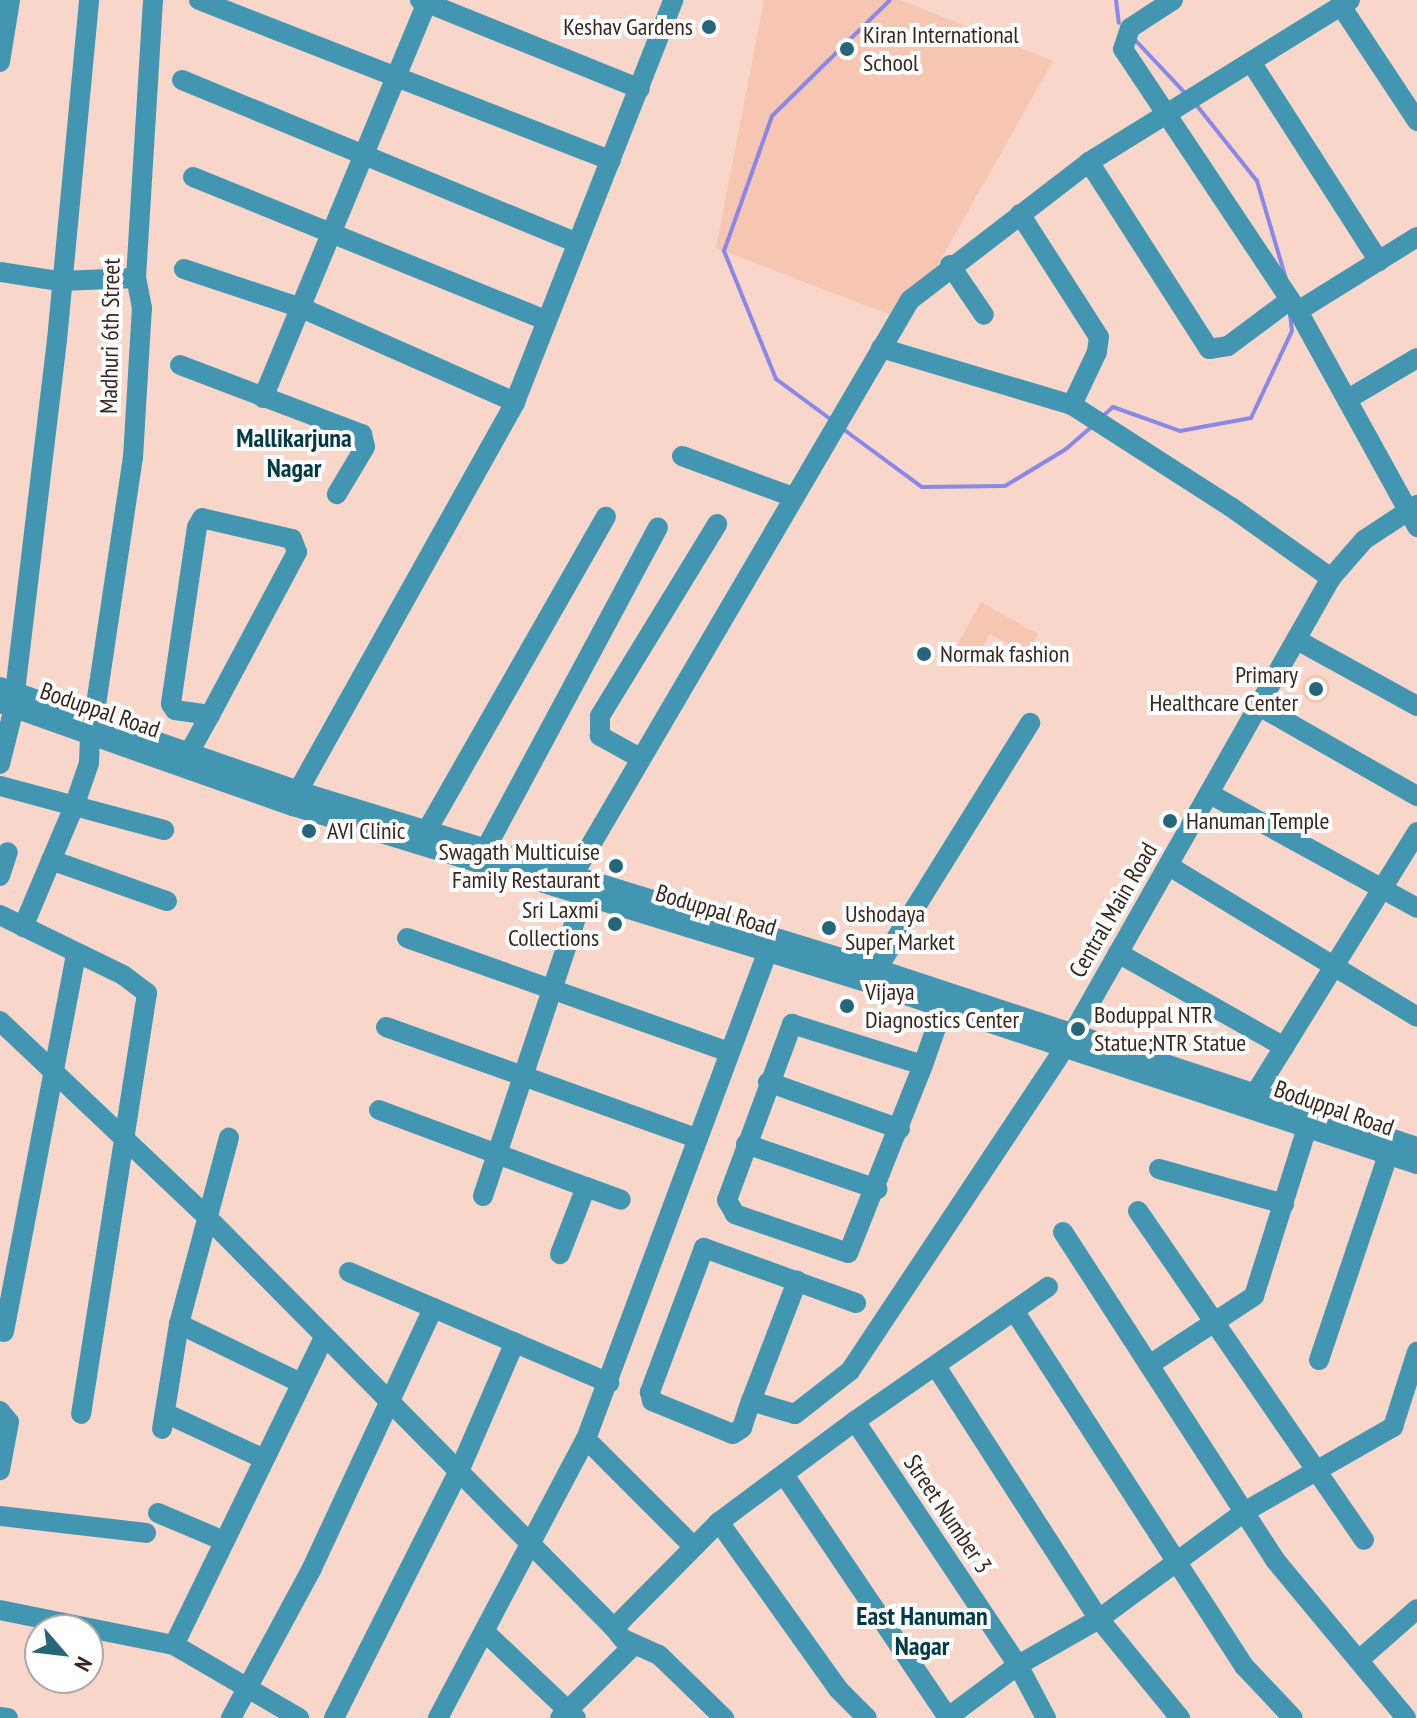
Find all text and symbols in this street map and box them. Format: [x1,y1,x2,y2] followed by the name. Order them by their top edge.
[563,13,693,41] place label: Keshav Gardens
[700,18,718,36] marker: Keshav Gardens
[863,21,1019,77] place label: Kiran International School
[838,40,856,58] marker: Kiran International School
[94,258,126,414] street label: Madhuri 6th Street
[236,422,352,484] district label: Mallikarjuna Nagar
[940,640,1070,668] place label: Normak fashion
[915,645,933,663] marker: Normak fashion
[1149,661,1298,717] place label: Primary Healthcare Center
[36,676,164,744] street label: Boduppal Road
[1305,678,1327,700] marker: Primary Healthcare Center
[1186,807,1330,835] place label: Hanuman Temple
[1161,812,1179,830] marker: Hanuman Temple
[327,817,405,845] place label: AVI Clinic
[298,820,320,842] marker: AVI Clinic
[1063,837,1163,983] street label: Central Main Road
[438,838,600,894] place label: Swagath Multicuise Family Restaurant
[607,857,625,875] marker: Swagath Multicuise Family Restaurant
[652,878,780,942] street label: Boduppal Road
[508,896,599,952] place label: Sri Laxmi Collections
[845,900,955,956] place label: Ushodaya Super Market
[606,915,624,933] marker: Sri Laxmi Collections
[820,919,838,937] marker: Ushodaya Super Market
[865,978,1019,1034] place label: Vijaya Diagnostics Center
[836,995,858,1017] marker: Vijaya Diagnostics Center
[1094,1001,1246,1057] place label: Boduppal NTR Statue;NTR Statue
[1069,1020,1087,1038] marker: Boduppal NTR Statue;NTR Statue
[1270,1074,1398,1142] street label: Boduppal Road
[898,1449,998,1579] street label: Street Number 3
[856,1600,988,1662] district label: East Hanuman Nagar
[24,1614,104,1694] north arrow
[68,1652,99,1676] text: N

